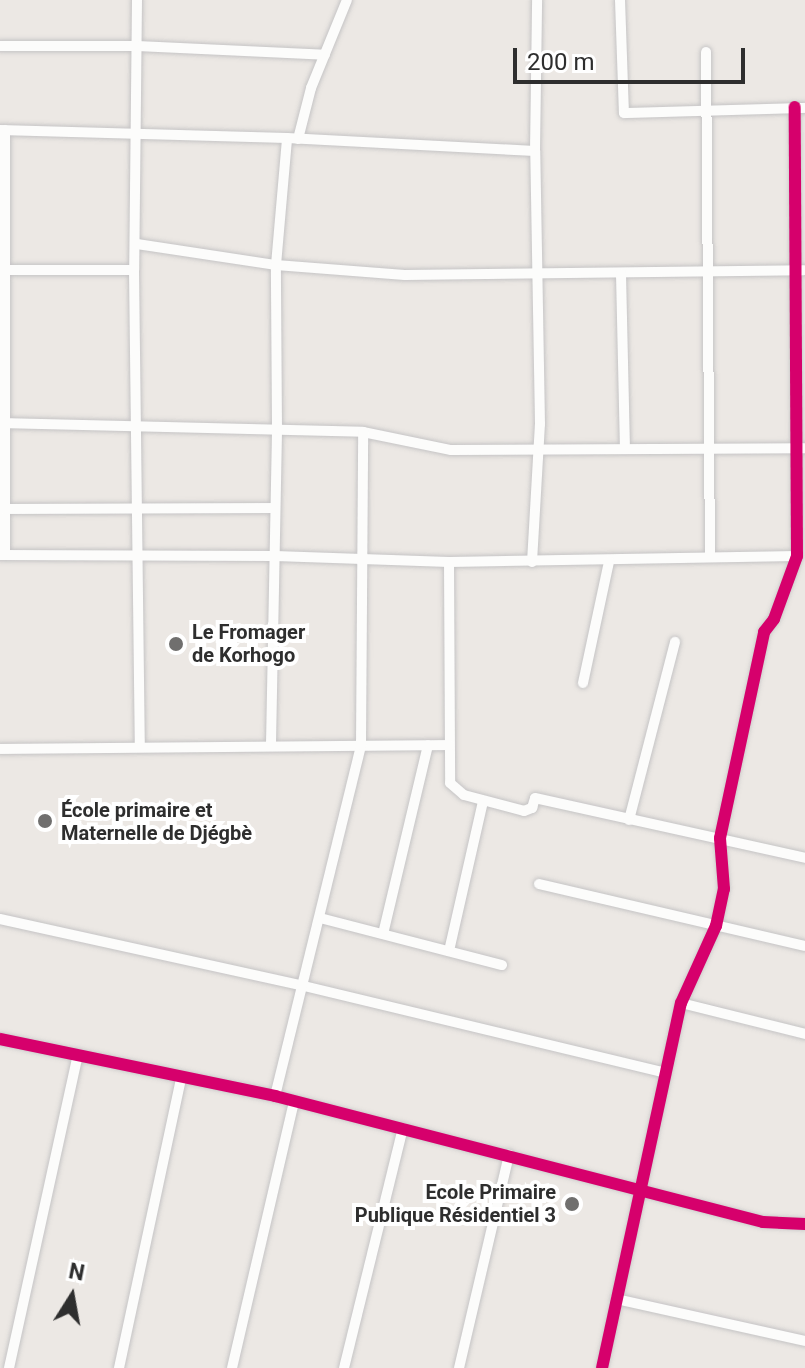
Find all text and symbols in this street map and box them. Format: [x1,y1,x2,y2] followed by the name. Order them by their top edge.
[517,32,749,82] scale bar
[527,48,594,76] text: 200 m
[192,620,305,667] place label: Le Fromager de Korhogo
[167,635,185,653] marker: Le Fromager de Korhogo
[61,798,252,845] place label: École primaire et Maternelle de Djégbè
[36,812,54,830] marker: École primaire et Maternelle de Djégbè
[355,1180,556,1227] place label: Ecole Primaire Publique Résidentiel 3
[563,1195,581,1213] marker: Ecole Primaire Publique Résidentiel 3
[32,1256,112,1336] north arrow
[67,1258,87,1286] text: N

